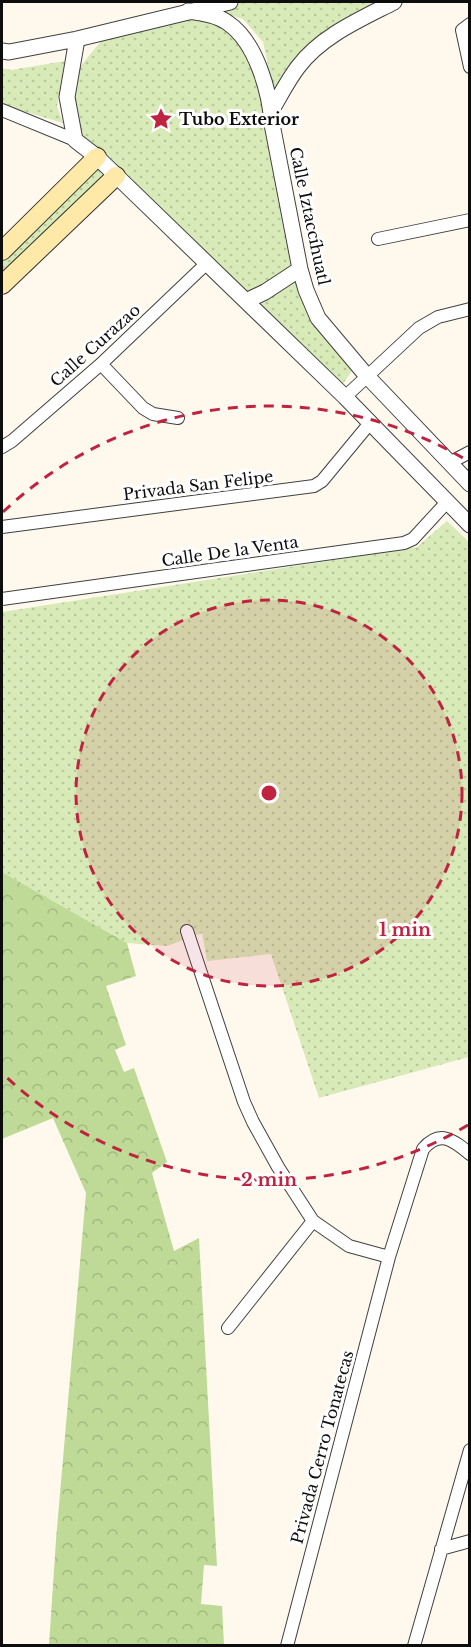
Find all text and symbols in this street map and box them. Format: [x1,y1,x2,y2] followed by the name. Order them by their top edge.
[148,106,174,132] place icon: Tubo Exterior
[179,109,299,129] place label: Tubo Exterior
[286,145,334,287] street label: Calle Iztaccíhuatl
[46,299,144,391] street label: Calle Curazao
[122,466,274,504] street label: Privada San Felipe
[160,531,300,570] street label: Calle De la Venta
[259,783,279,803] centre of rings
[379,919,431,941] text: 1 min
[241,1169,297,1191] text: 2 min
[287,1348,357,1546] street label: Privada Cerro Tonatecas

